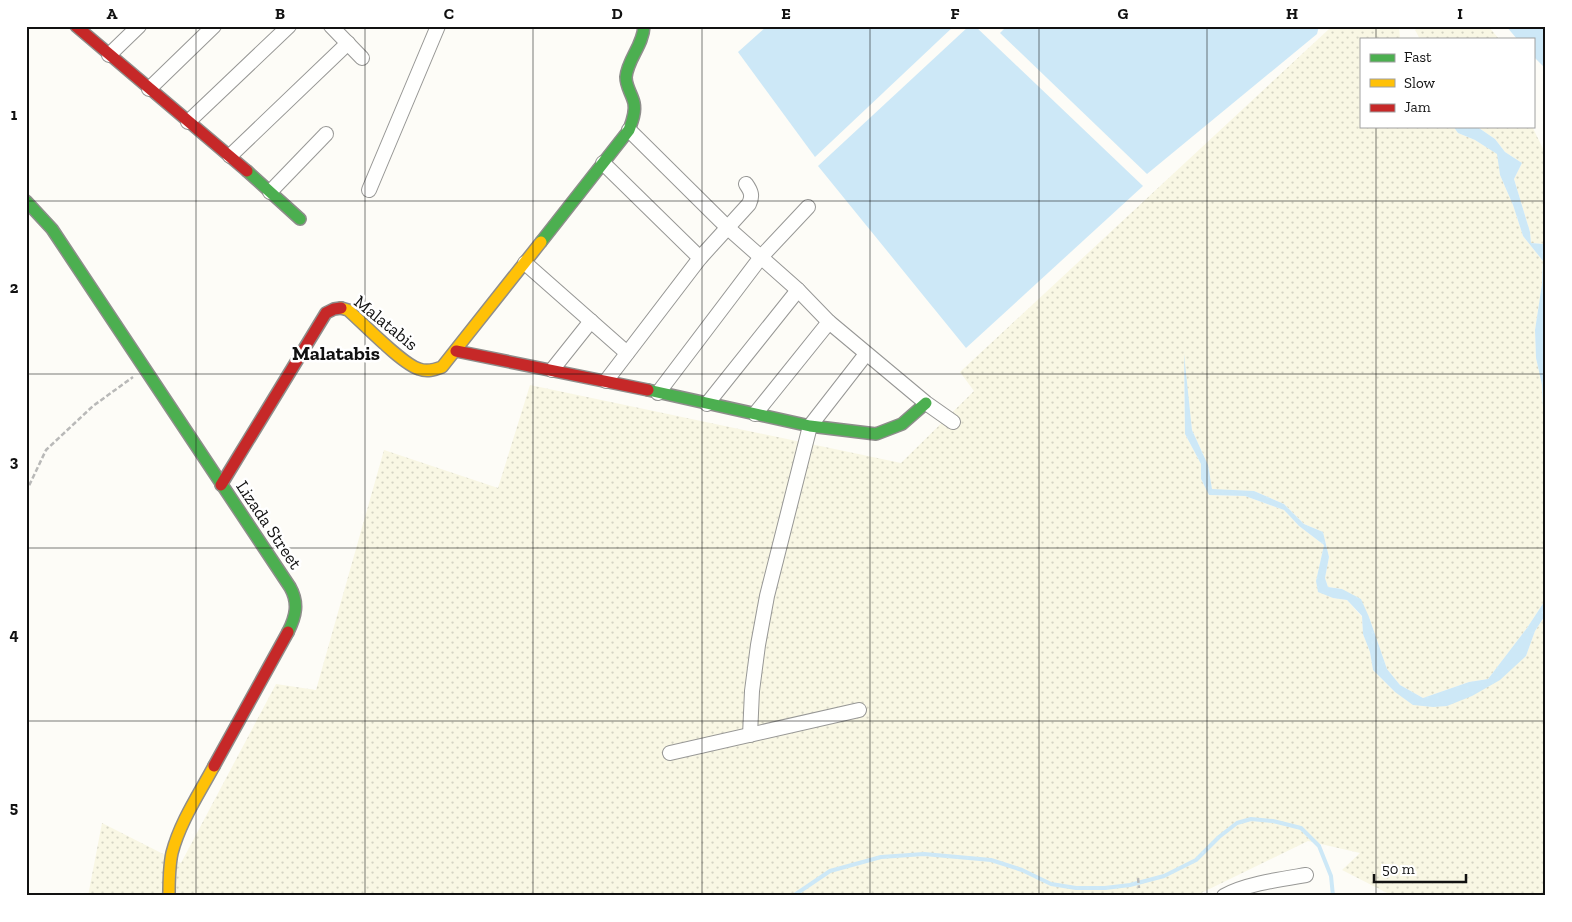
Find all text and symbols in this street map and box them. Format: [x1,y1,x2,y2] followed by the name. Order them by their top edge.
[107,4,118,23] text: A
[275,4,285,23] text: B
[444,4,454,23] text: C
[611,4,623,23] text: D
[781,4,791,23] text: E
[950,4,960,23] text: F
[1118,4,1129,23] text: G
[1286,4,1298,23] text: H
[1457,4,1463,23] text: I
[1360,38,1534,128] legend
[1404,48,1432,66] text: Fast
[1404,74,1436,92] text: Slow
[1404,98,1431,116] text: Jam
[11,105,18,124] text: 1
[10,278,19,297] text: 2
[350,291,422,355] street label: Malatabis
[292,341,380,365] district label: Malatabis
[10,452,19,471] text: 3
[231,477,307,574] street label: Lizada Street
[9,625,19,644] text: 4
[10,798,18,817] text: 5
[1374,852,1467,884] scale bar
[1382,860,1415,878] text: 50 m

